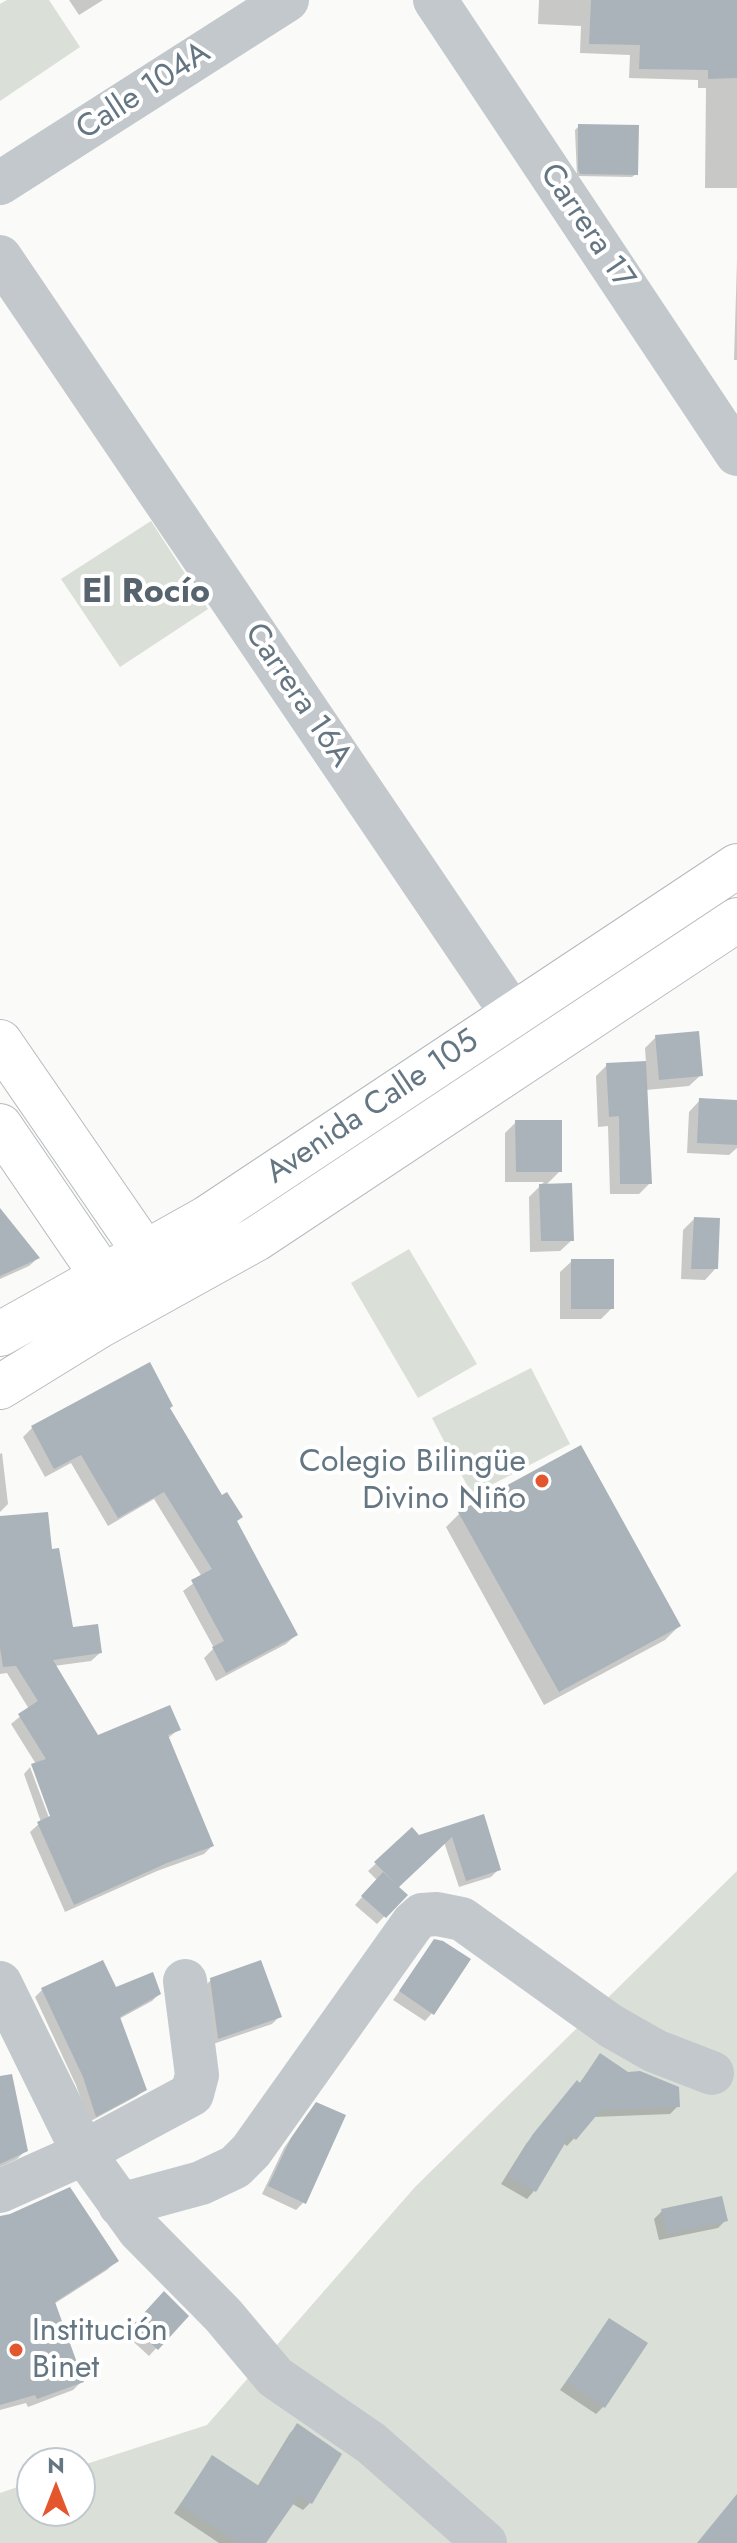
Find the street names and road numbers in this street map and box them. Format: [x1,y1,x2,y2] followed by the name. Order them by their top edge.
[70,35,218,149] street label: Calle 104A
[530,157,642,297] street label: Carrera 17
[235,617,359,775] street label: Carrera 16A
[260,1023,486,1193] street label: Avenida Calle 105

